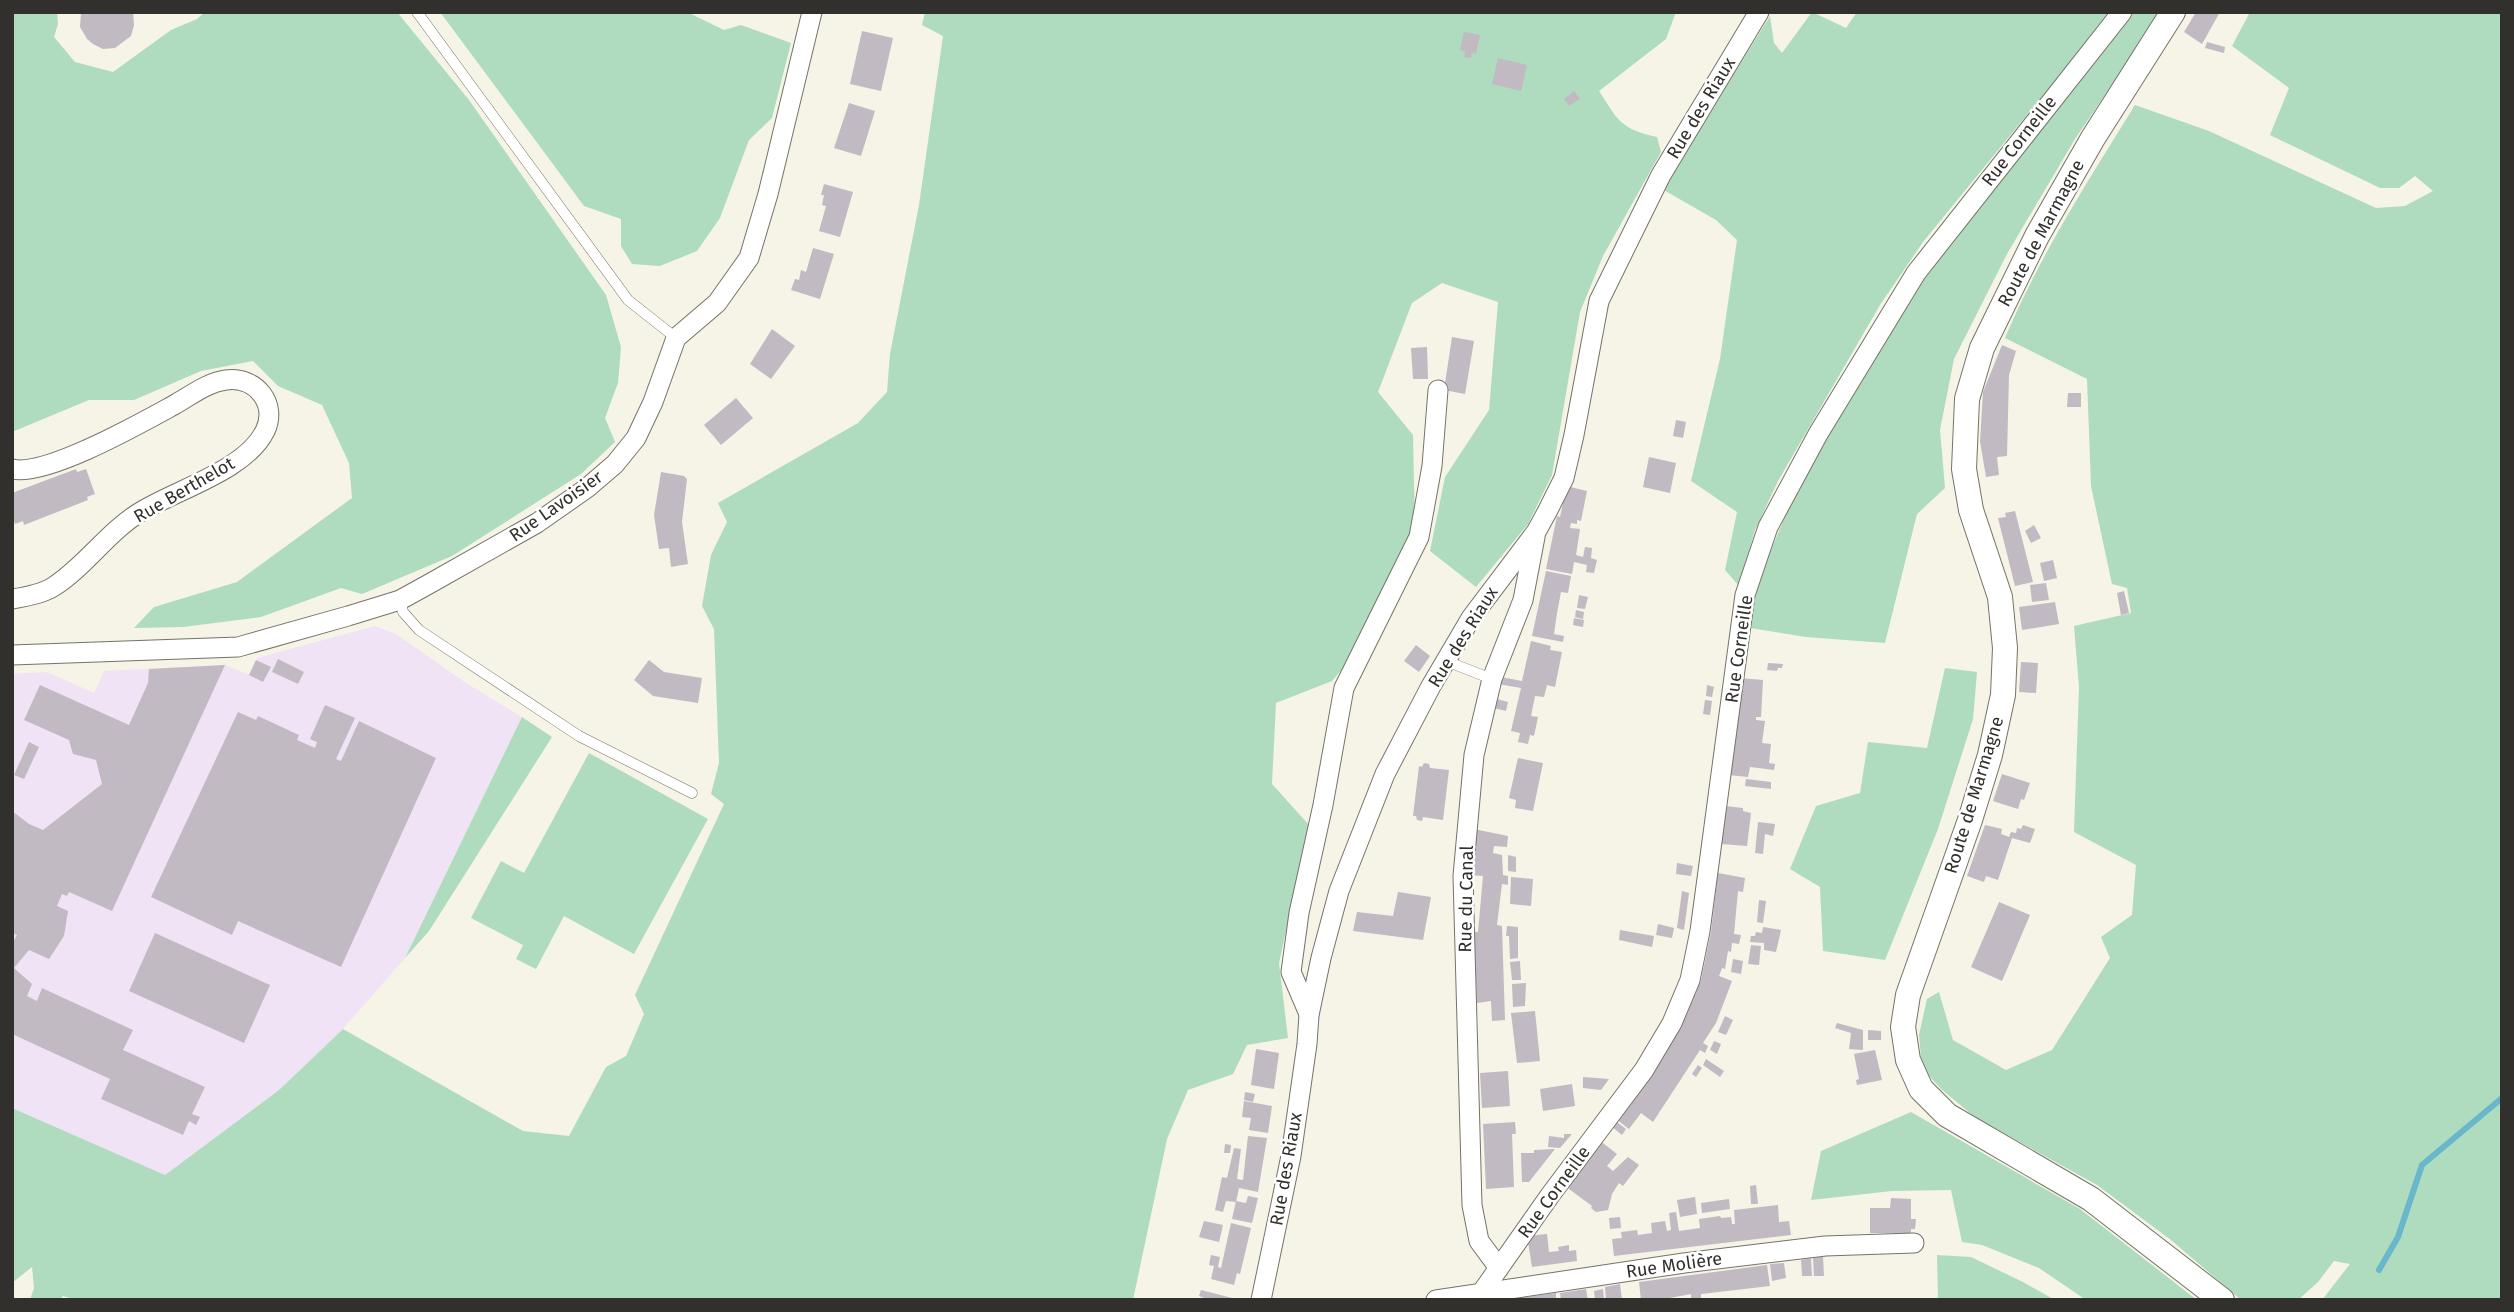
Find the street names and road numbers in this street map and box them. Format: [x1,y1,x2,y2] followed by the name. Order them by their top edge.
[1662,53,1740,163] street label: Rue des Riaux
[1977,91,2061,191] street label: Rue Corneille
[1993,156,2089,310] street label: Route de Marmagne
[130,452,239,528] street label: Rue Berthelot
[505,466,607,546] street label: Rue Lavoisier
[1423,582,1503,691] street label: Rue des Riaux
[1721,594,1757,704] street label: Rue Corneille
[1940,714,2008,876] street label: Route de Marmagne
[1454,845,1478,953] street label: Rue du Canal
[1265,1110,1307,1227] street label: Rue des Riaux
[1513,1142,1595,1242] street label: Rue Corneille
[1625,1247,1723,1283] street label: Rue Molière

